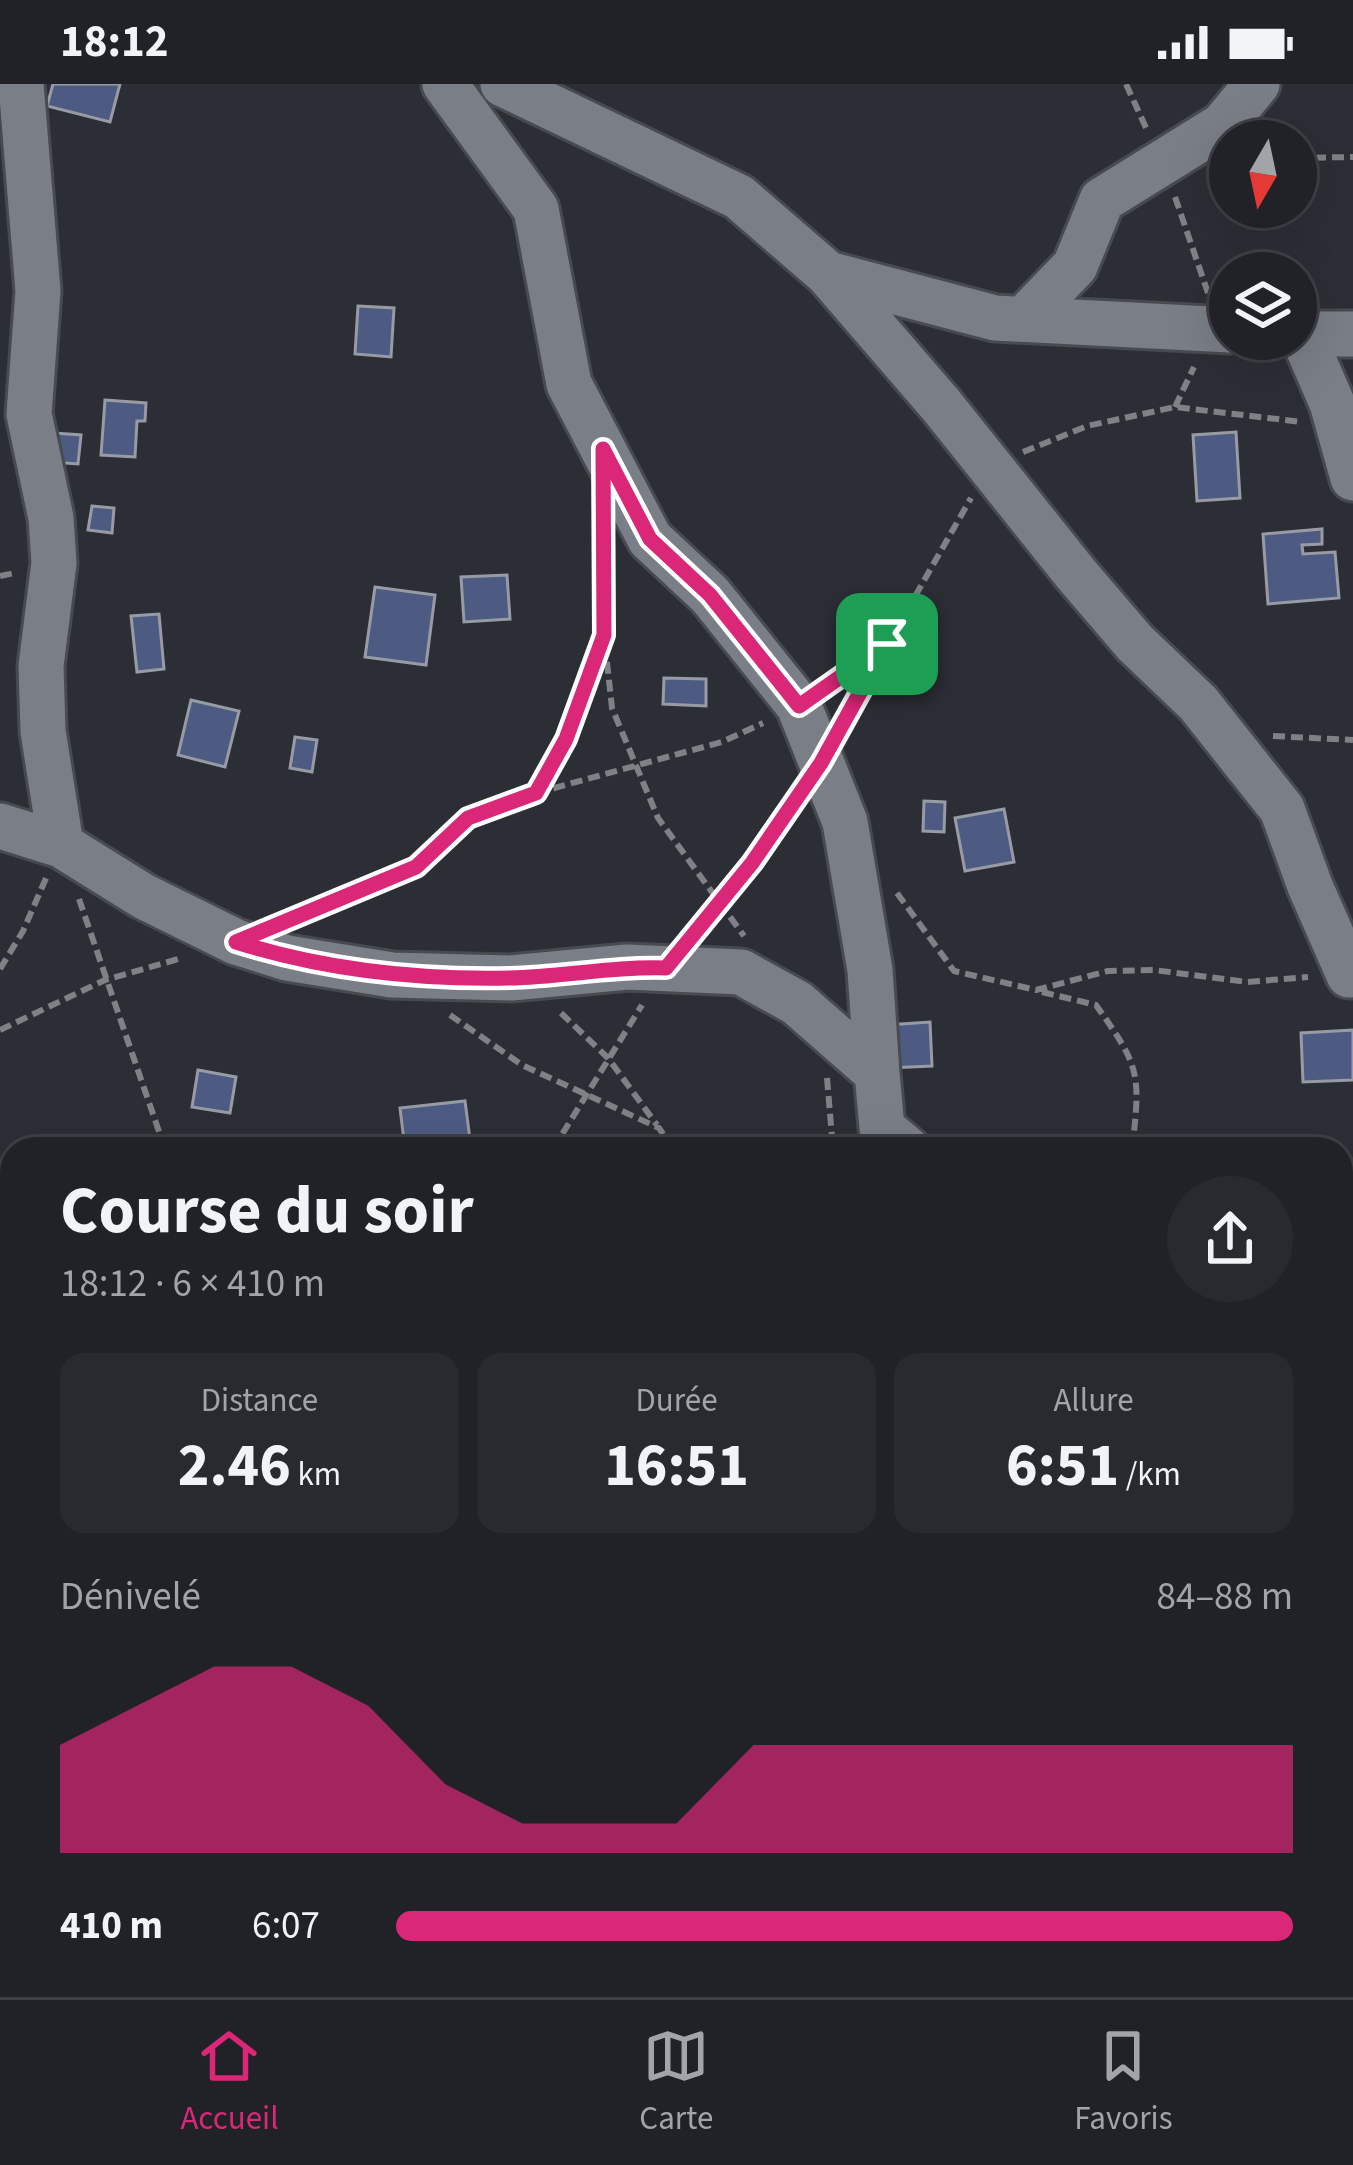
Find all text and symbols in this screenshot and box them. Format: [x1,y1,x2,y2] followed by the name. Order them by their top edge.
[60,10,169,74] text: 18:12
[1209,120,1317,228] north arrow
[1209,120,1317,360] map controls
[1209,252,1317,360] button: layers
[836,593,938,695] pin
[854,611,920,677] icon: arrive
[60,1164,474,1258] text: Course du soir
[1167,1176,1293,1302] button: share
[60,1256,325,1312] text: 18:12 · 6 × 410 m
[201,1377,318,1424] text: Distance
[635,1377,718,1424] text: Durée
[1053,1377,1134,1424] text: Allure
[178,1424,291,1509] text: 2.46
[604,1424,749,1509] text: 16:51
[1006,1424,1119,1509] text: 6:51
[291,1451,341,1498] text: km
[1119,1451,1181,1498] text: /km
[60,1569,201,1625] text: Dénivelé
[1157,1569,1293,1625] text: 84–88 m
[60,1898,163,1954] text: 410 m
[252,1898,320,1954] text: 6:07
[180,2023,279,2142] tab: Accueil
[639,2023,713,2142] tab: Carte
[1074,2023,1173,2142] tab: Favoris

